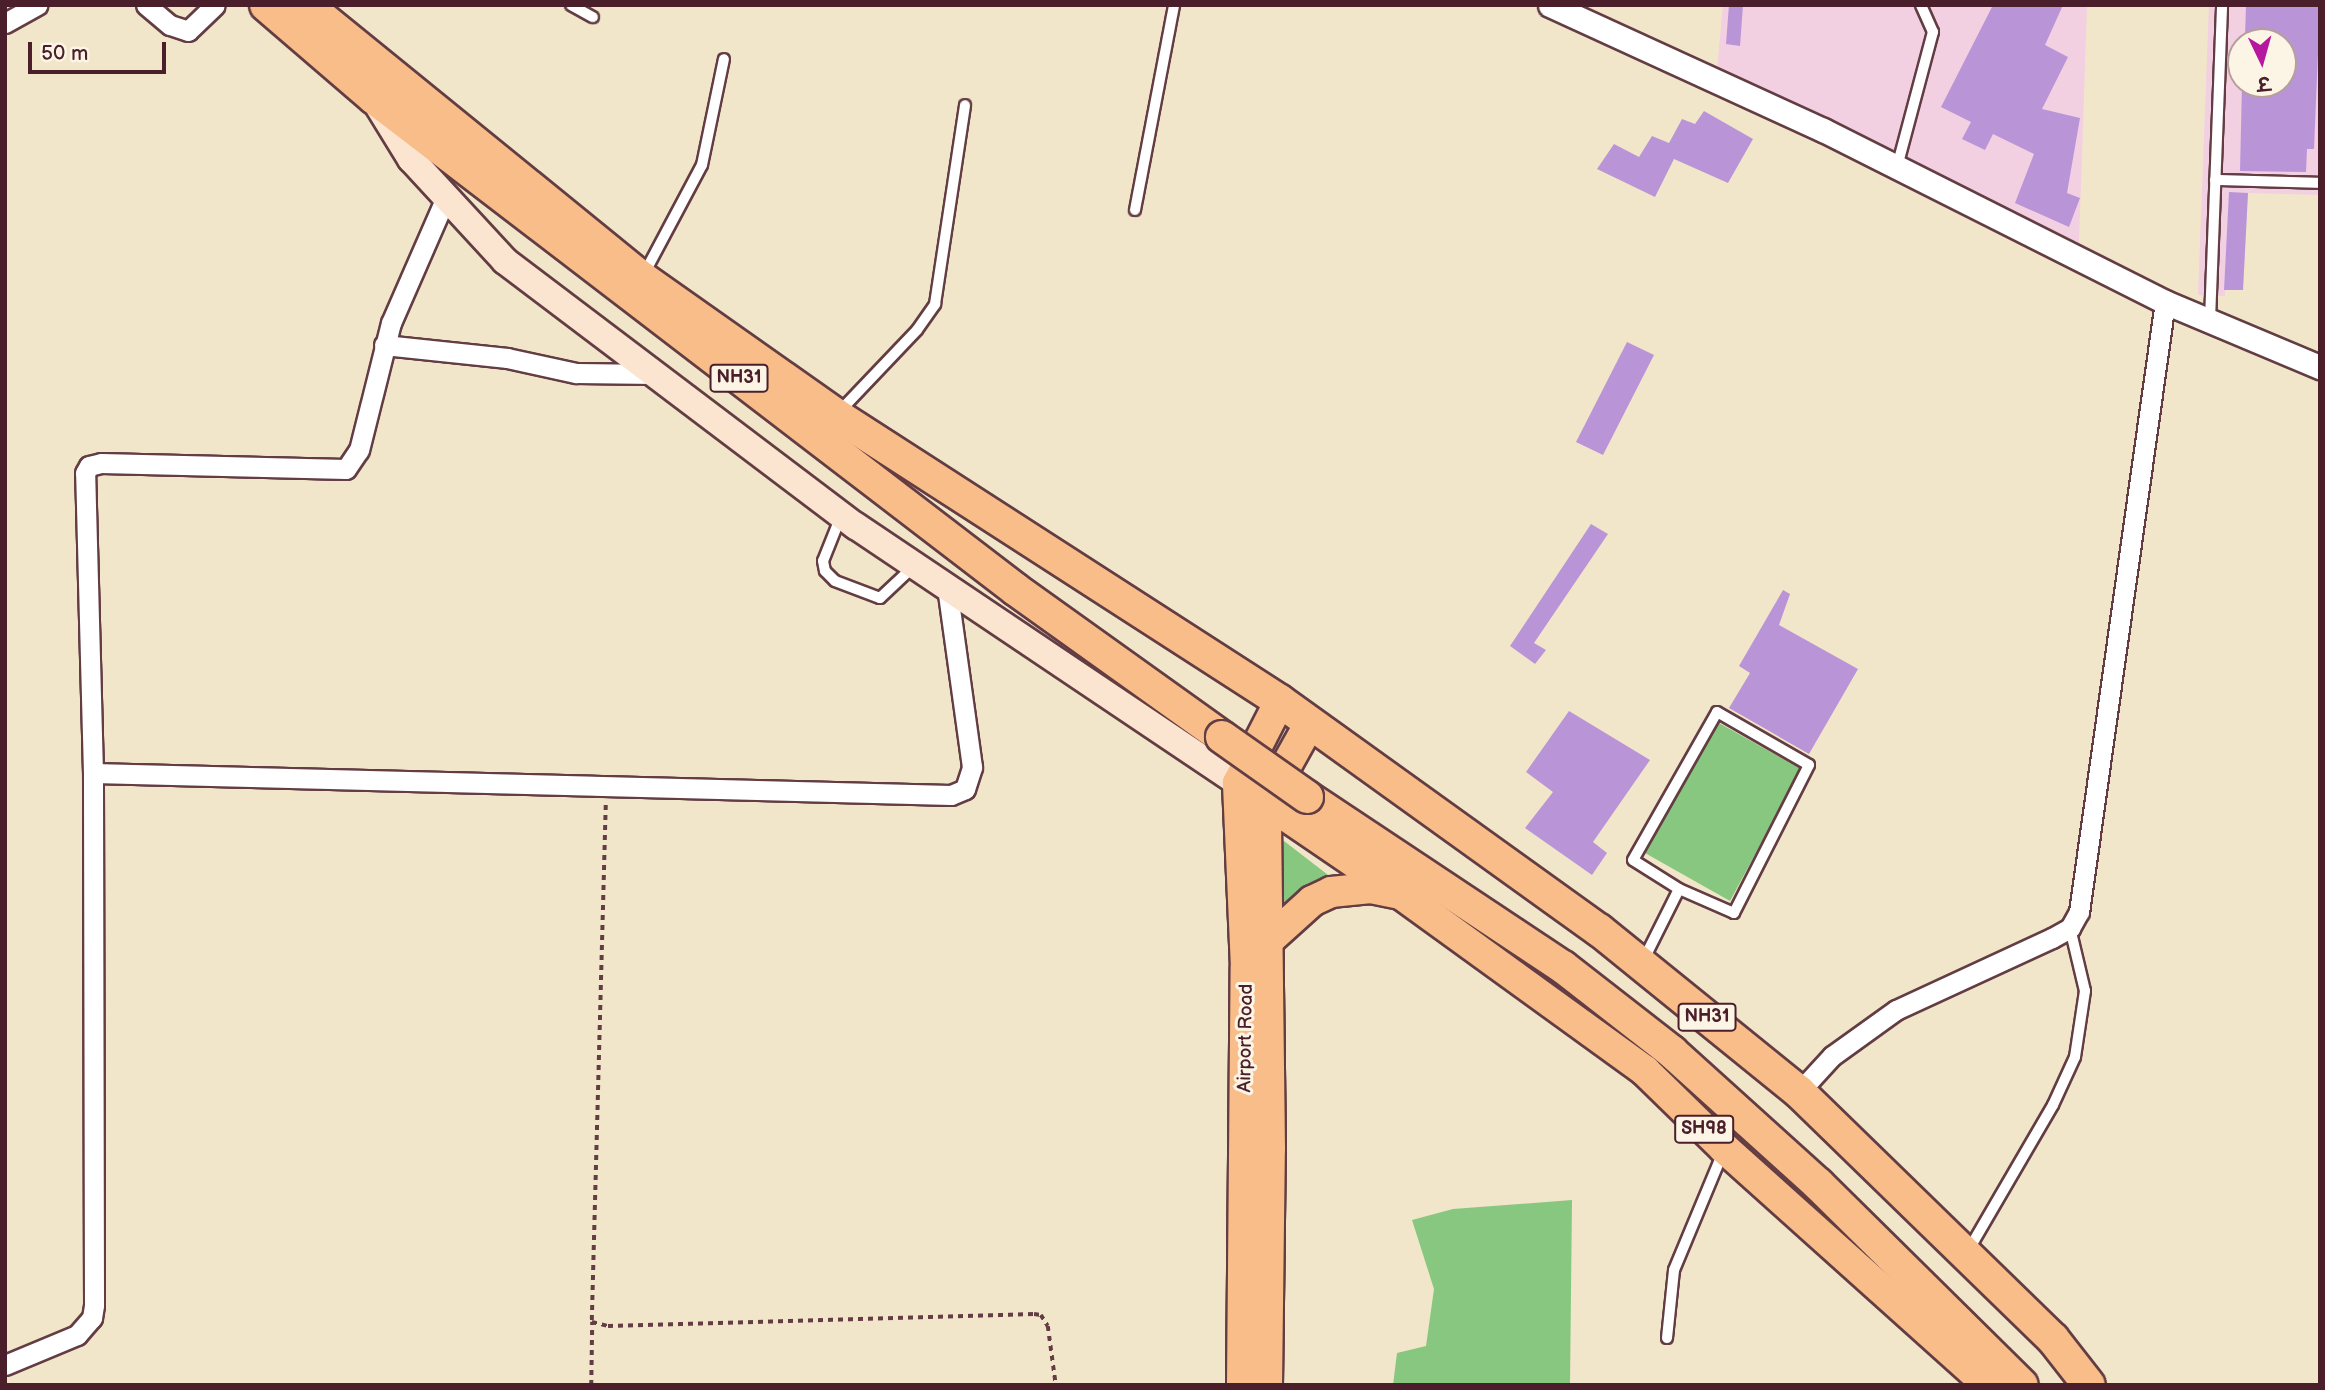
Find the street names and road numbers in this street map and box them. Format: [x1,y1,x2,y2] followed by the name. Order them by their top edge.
[709,364,769,392] road number: NH31
[1234,983,1258,1093] street label: Airport Road
[1677,1002,1737,1032] road number: NH31
[1672,1114,1736,1144] road number: SH98

